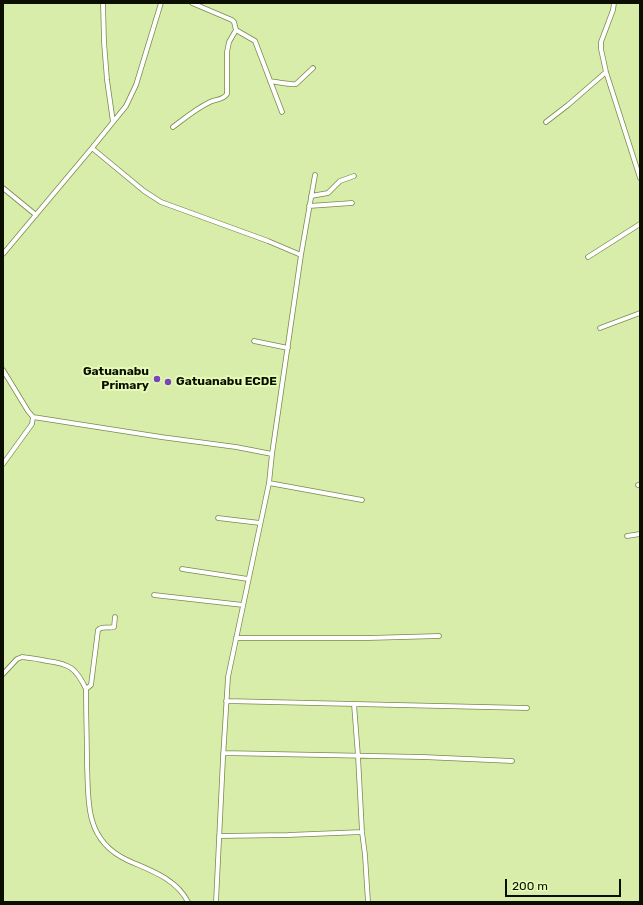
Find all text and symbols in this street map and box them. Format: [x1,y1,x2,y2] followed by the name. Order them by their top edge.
[83,365,149,393] place label: Gatuanabu Primary
[152,374,162,384] marker: Gatuanabu Primary
[176,375,277,389] place label: Gatuanabu ECDE
[163,377,173,387] marker: Gatuanabu ECDE
[507,871,623,897] scale bar
[512,879,548,893] text: 200 m

